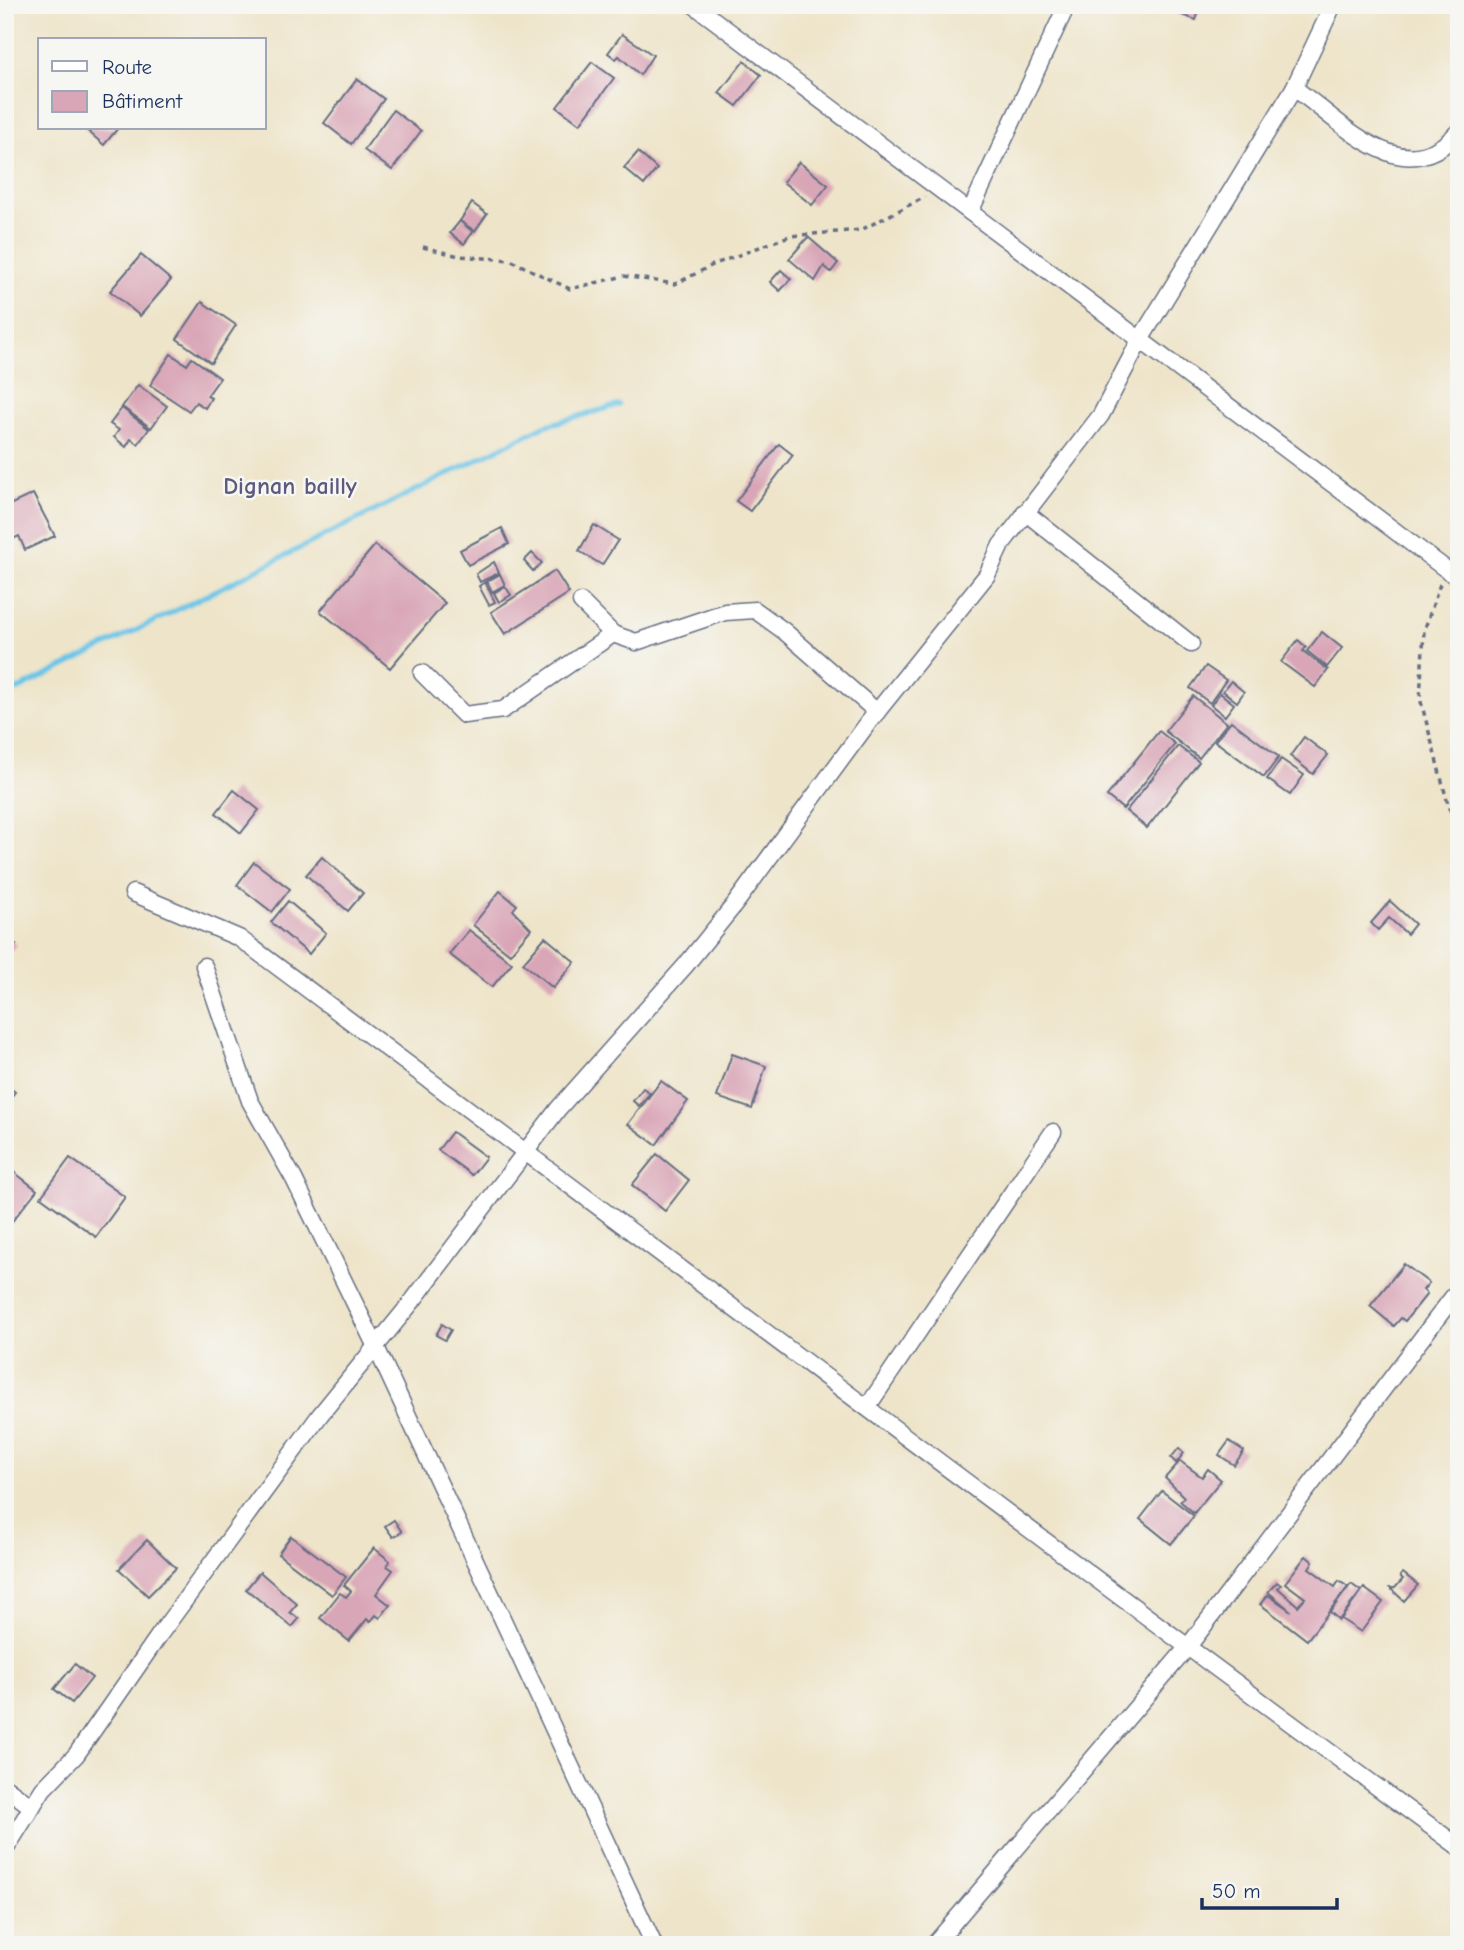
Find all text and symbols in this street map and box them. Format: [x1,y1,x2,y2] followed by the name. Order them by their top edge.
[38,38,266,130] legend
[102,55,152,79] text: Route
[102,89,183,113] text: Bâtiment
[223,472,357,500] district label: Dignan bailly
[1202,1866,1336,1910] scale bar
[1212,1879,1261,1903] text: 50 m

